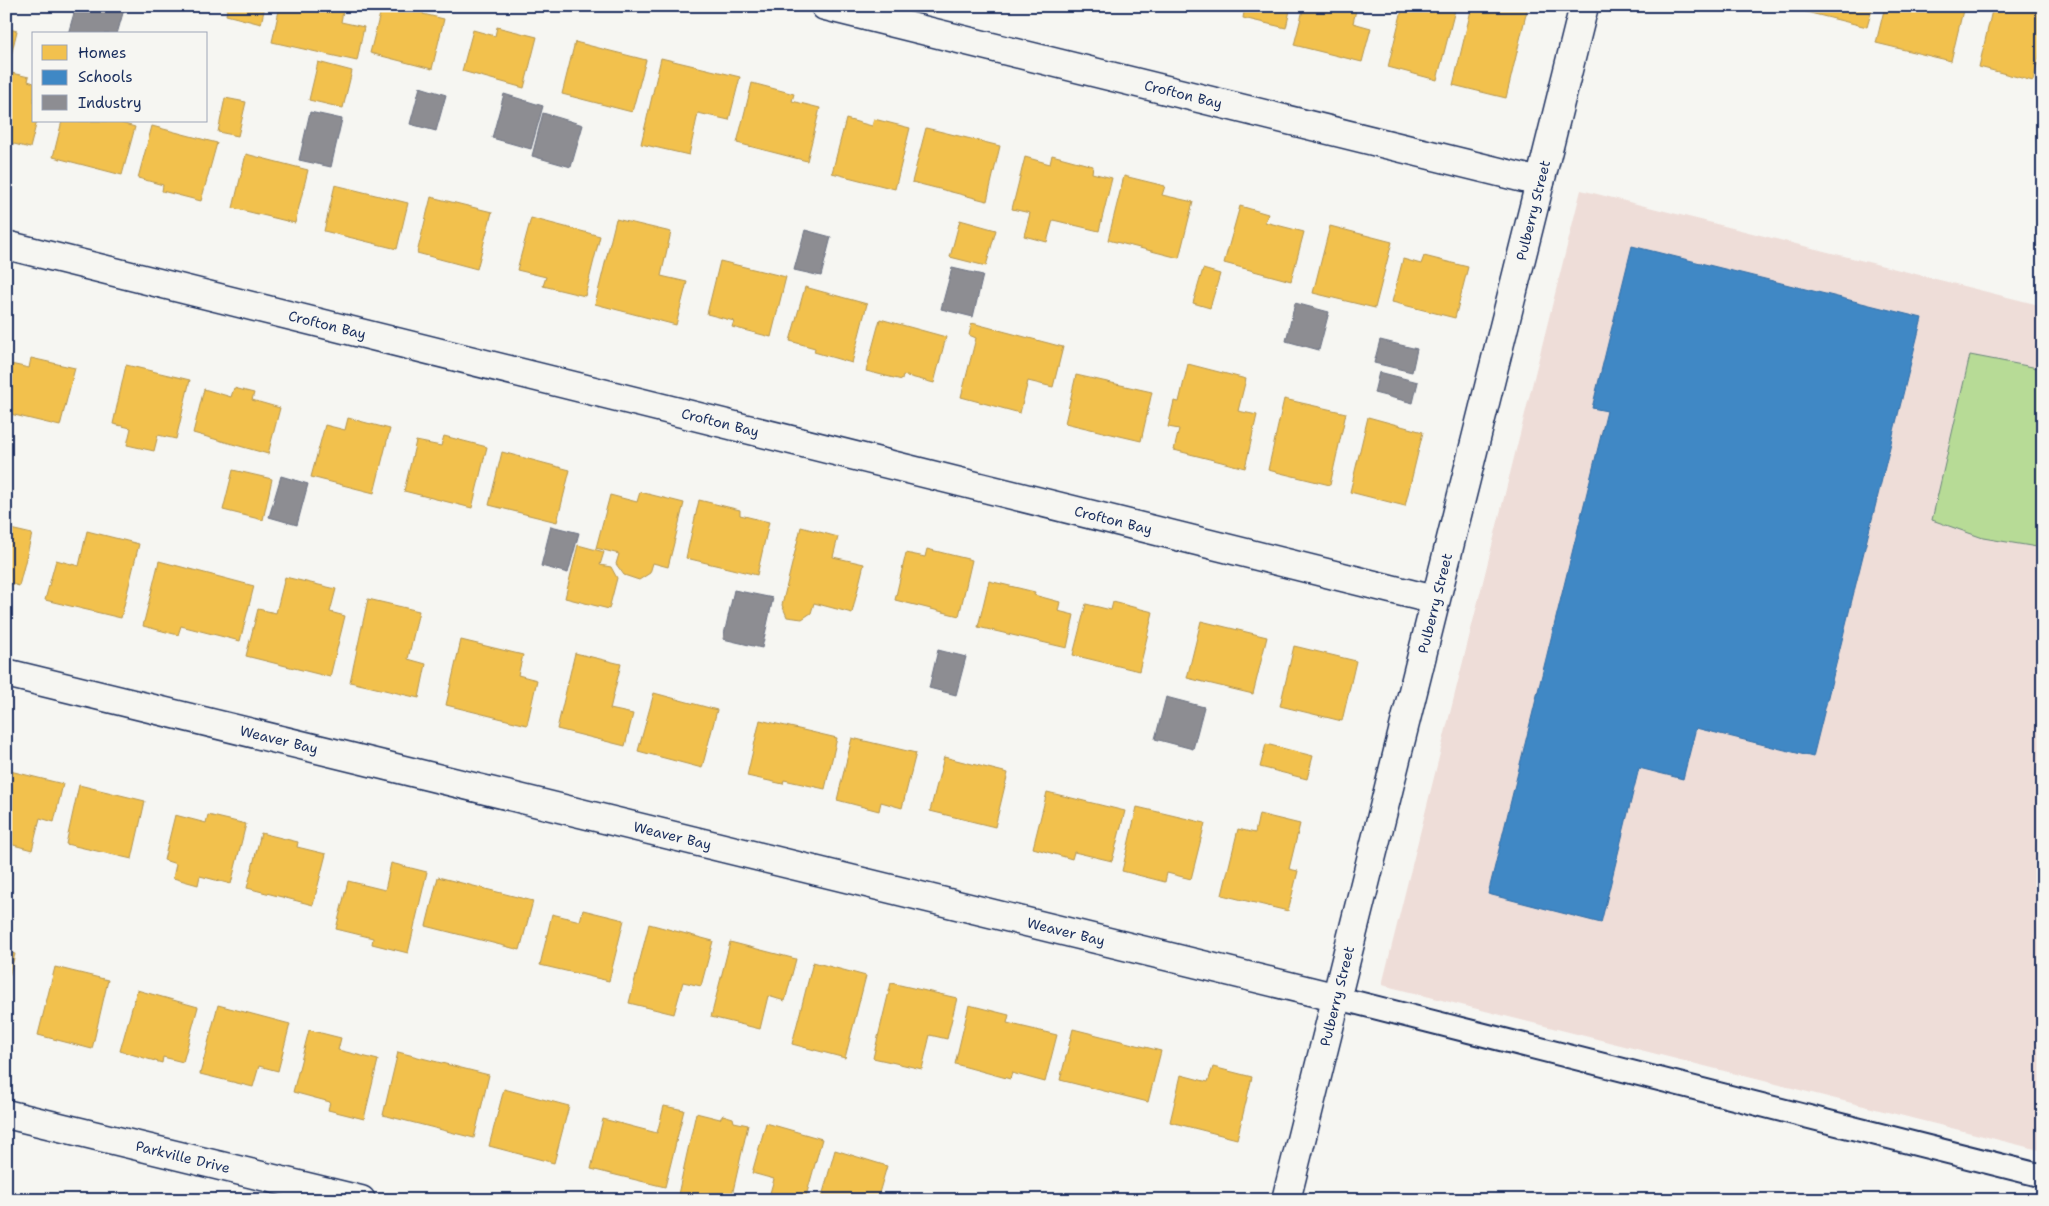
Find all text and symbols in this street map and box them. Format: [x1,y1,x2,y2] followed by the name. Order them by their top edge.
[32,32,208,122] legend
[78,43,126,63] text: Homes
[78,67,133,87] text: Schools
[1143,76,1224,112] street label: Crofton Bay
[78,93,142,113] text: Industry
[1512,158,1554,262] street label: Pulberry Street
[286,306,368,343] street label: Crofton Bay
[680,404,761,441] street label: Crofton Bay
[1073,502,1154,538] street label: Crofton Bay
[1414,551,1456,655] street label: Pulberry Street
[238,721,320,758] street label: Weaver Bay
[631,817,713,854] street label: Weaver Bay
[1025,913,1107,950] street label: Weaver Bay
[1316,944,1358,1048] street label: Pulberry Street
[134,1137,232,1177] street label: Parkville Drive

